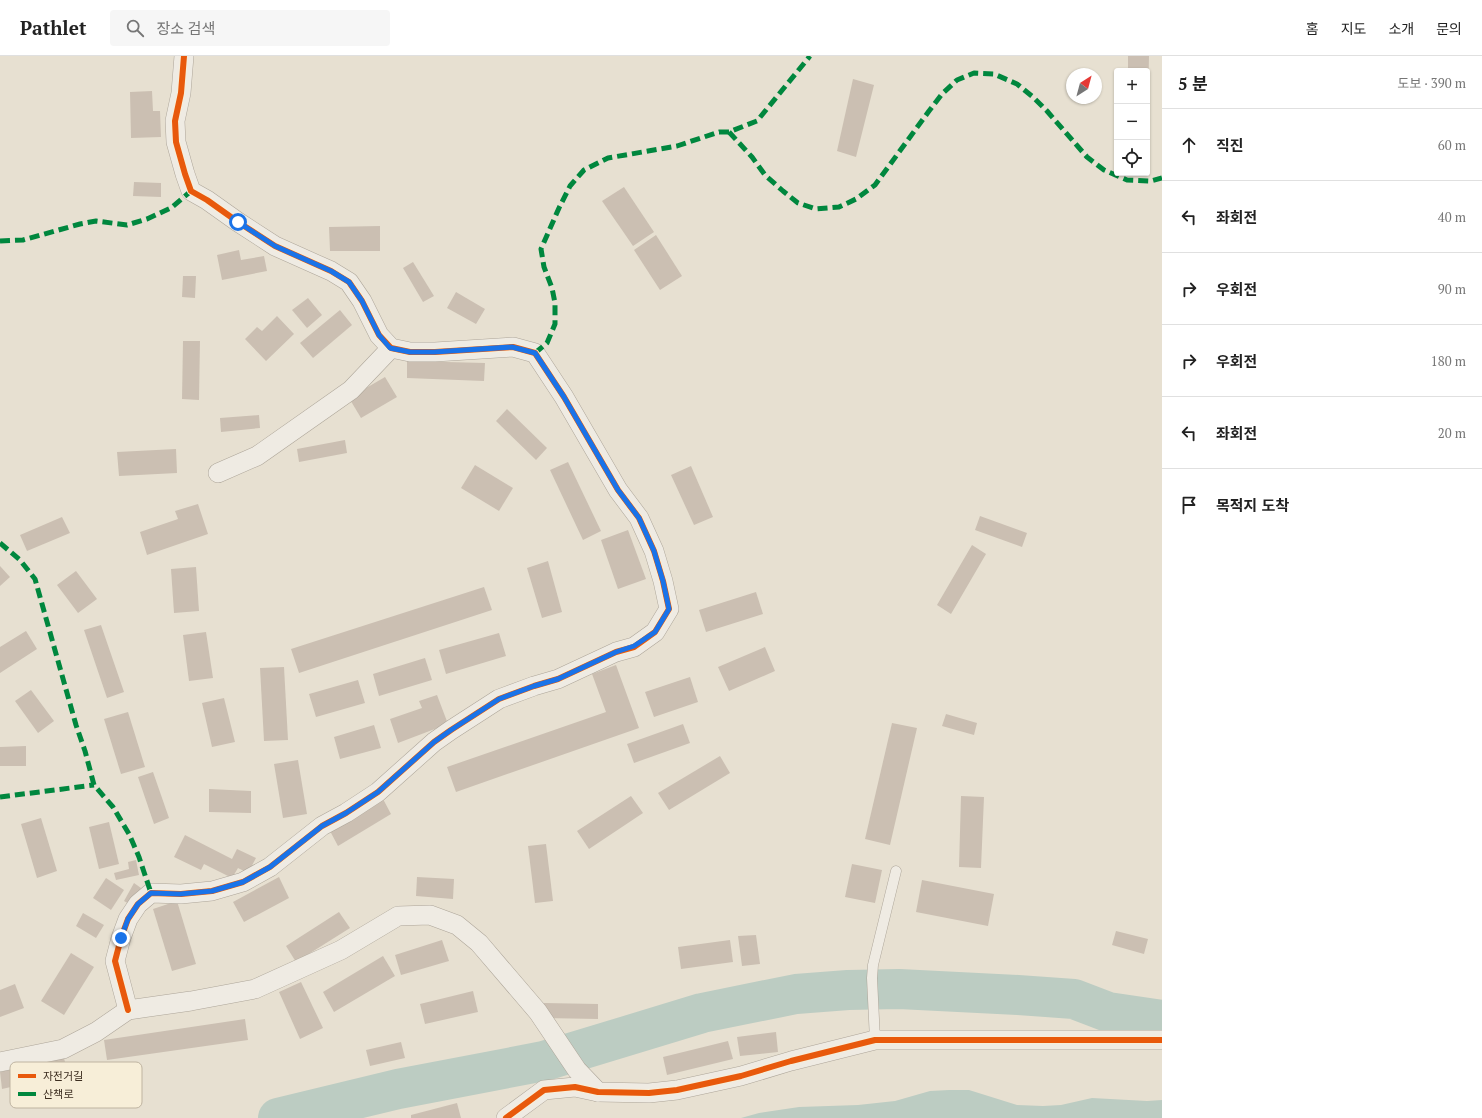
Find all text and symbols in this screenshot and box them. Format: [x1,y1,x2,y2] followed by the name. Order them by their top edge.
[110,10,390,46] search box
[20,15,86,40] text: Pathlet
[124,17,146,39] icon: search
[156,18,215,38] text: 장소 검색
[1306,19,1319,38] text: 홈
[1341,19,1366,38] text: 지도
[1388,19,1414,38] text: 소개
[1436,19,1462,38] text: 문의
[1066,68,1102,104] north arrow
[1114,68,1150,176] map controls
[1114,68,1150,104] button: +
[1178,72,1208,95] text: 5 분
[1397,74,1466,92] text: 도보 · 390 m
[1114,104,1150,140] button: −
[1178,134,1200,156] icon: ahead
[1216,135,1244,155] text: 직진
[1438,136,1466,154] text: 60 m
[1114,140,1150,176] button: locate
[1178,206,1200,228] icon: left
[1216,207,1257,227] text: 좌회전
[1438,208,1466,226] text: 40 m
[229,213,247,231] route start
[1178,278,1200,300] icon: right
[1216,279,1257,299] text: 우회전
[1438,280,1466,298] text: 90 m
[1178,350,1200,372] icon: right
[1216,351,1257,371] text: 우회전
[1431,352,1466,370] text: 180 m
[1178,422,1200,444] icon: left
[1216,423,1257,443] text: 좌회전
[1438,424,1466,442] text: 20 m
[1178,494,1200,516] icon: arrive
[1216,495,1289,515] text: 목적지 도착
[112,929,130,947] route end
[10,1062,142,1108] legend
[43,1069,83,1083] text: 자전거길
[43,1087,73,1101] text: 산책로

